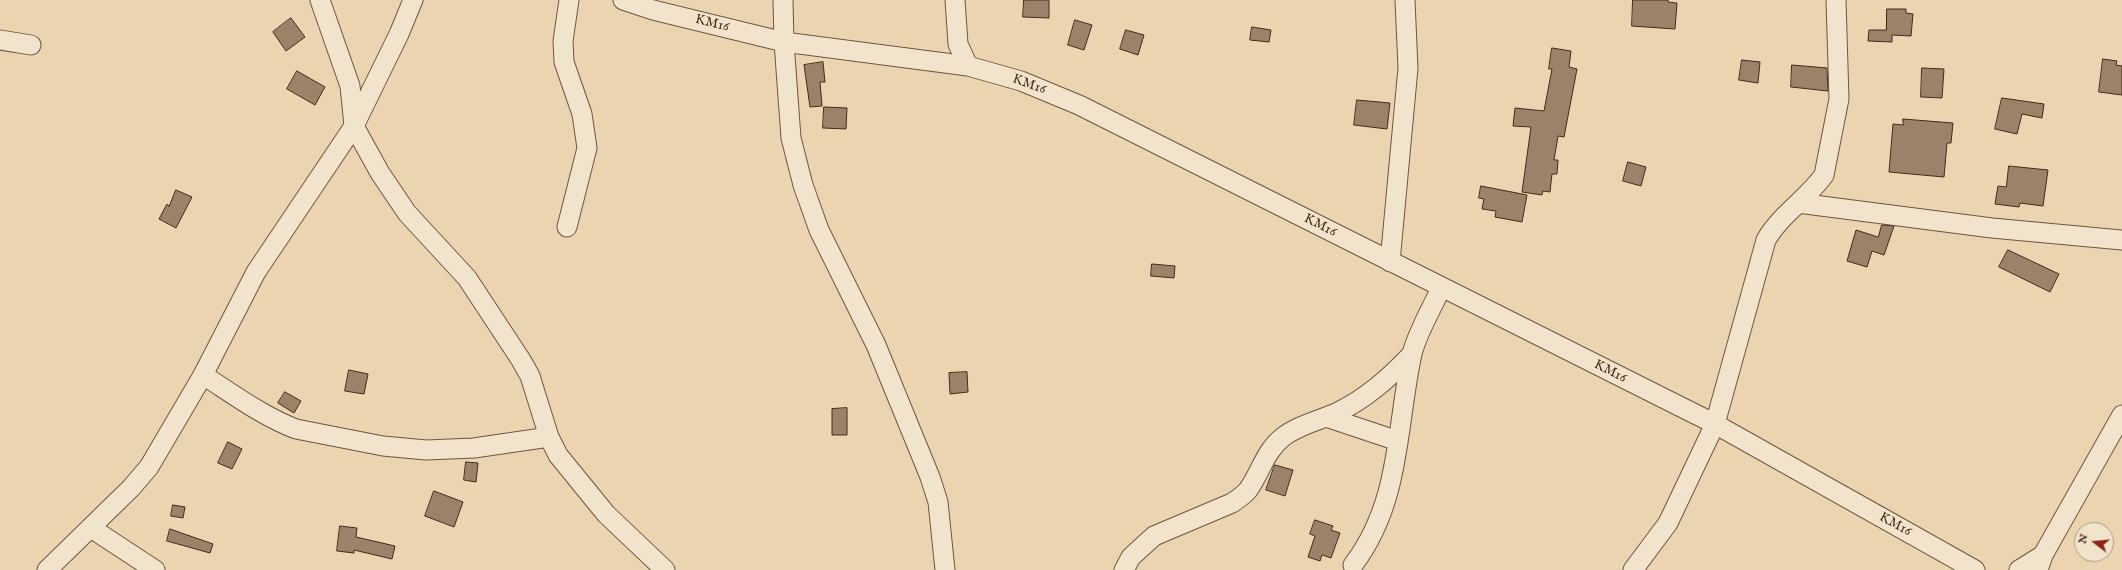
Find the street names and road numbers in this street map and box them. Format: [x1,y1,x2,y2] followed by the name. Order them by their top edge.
[693,12,731,36] street label: KM16
[1010,71,1048,99] street label: KM16
[1301,211,1339,241] street label: KM16
[1591,357,1629,387] street label: KM16
[1876,509,1914,541] street label: KM16

